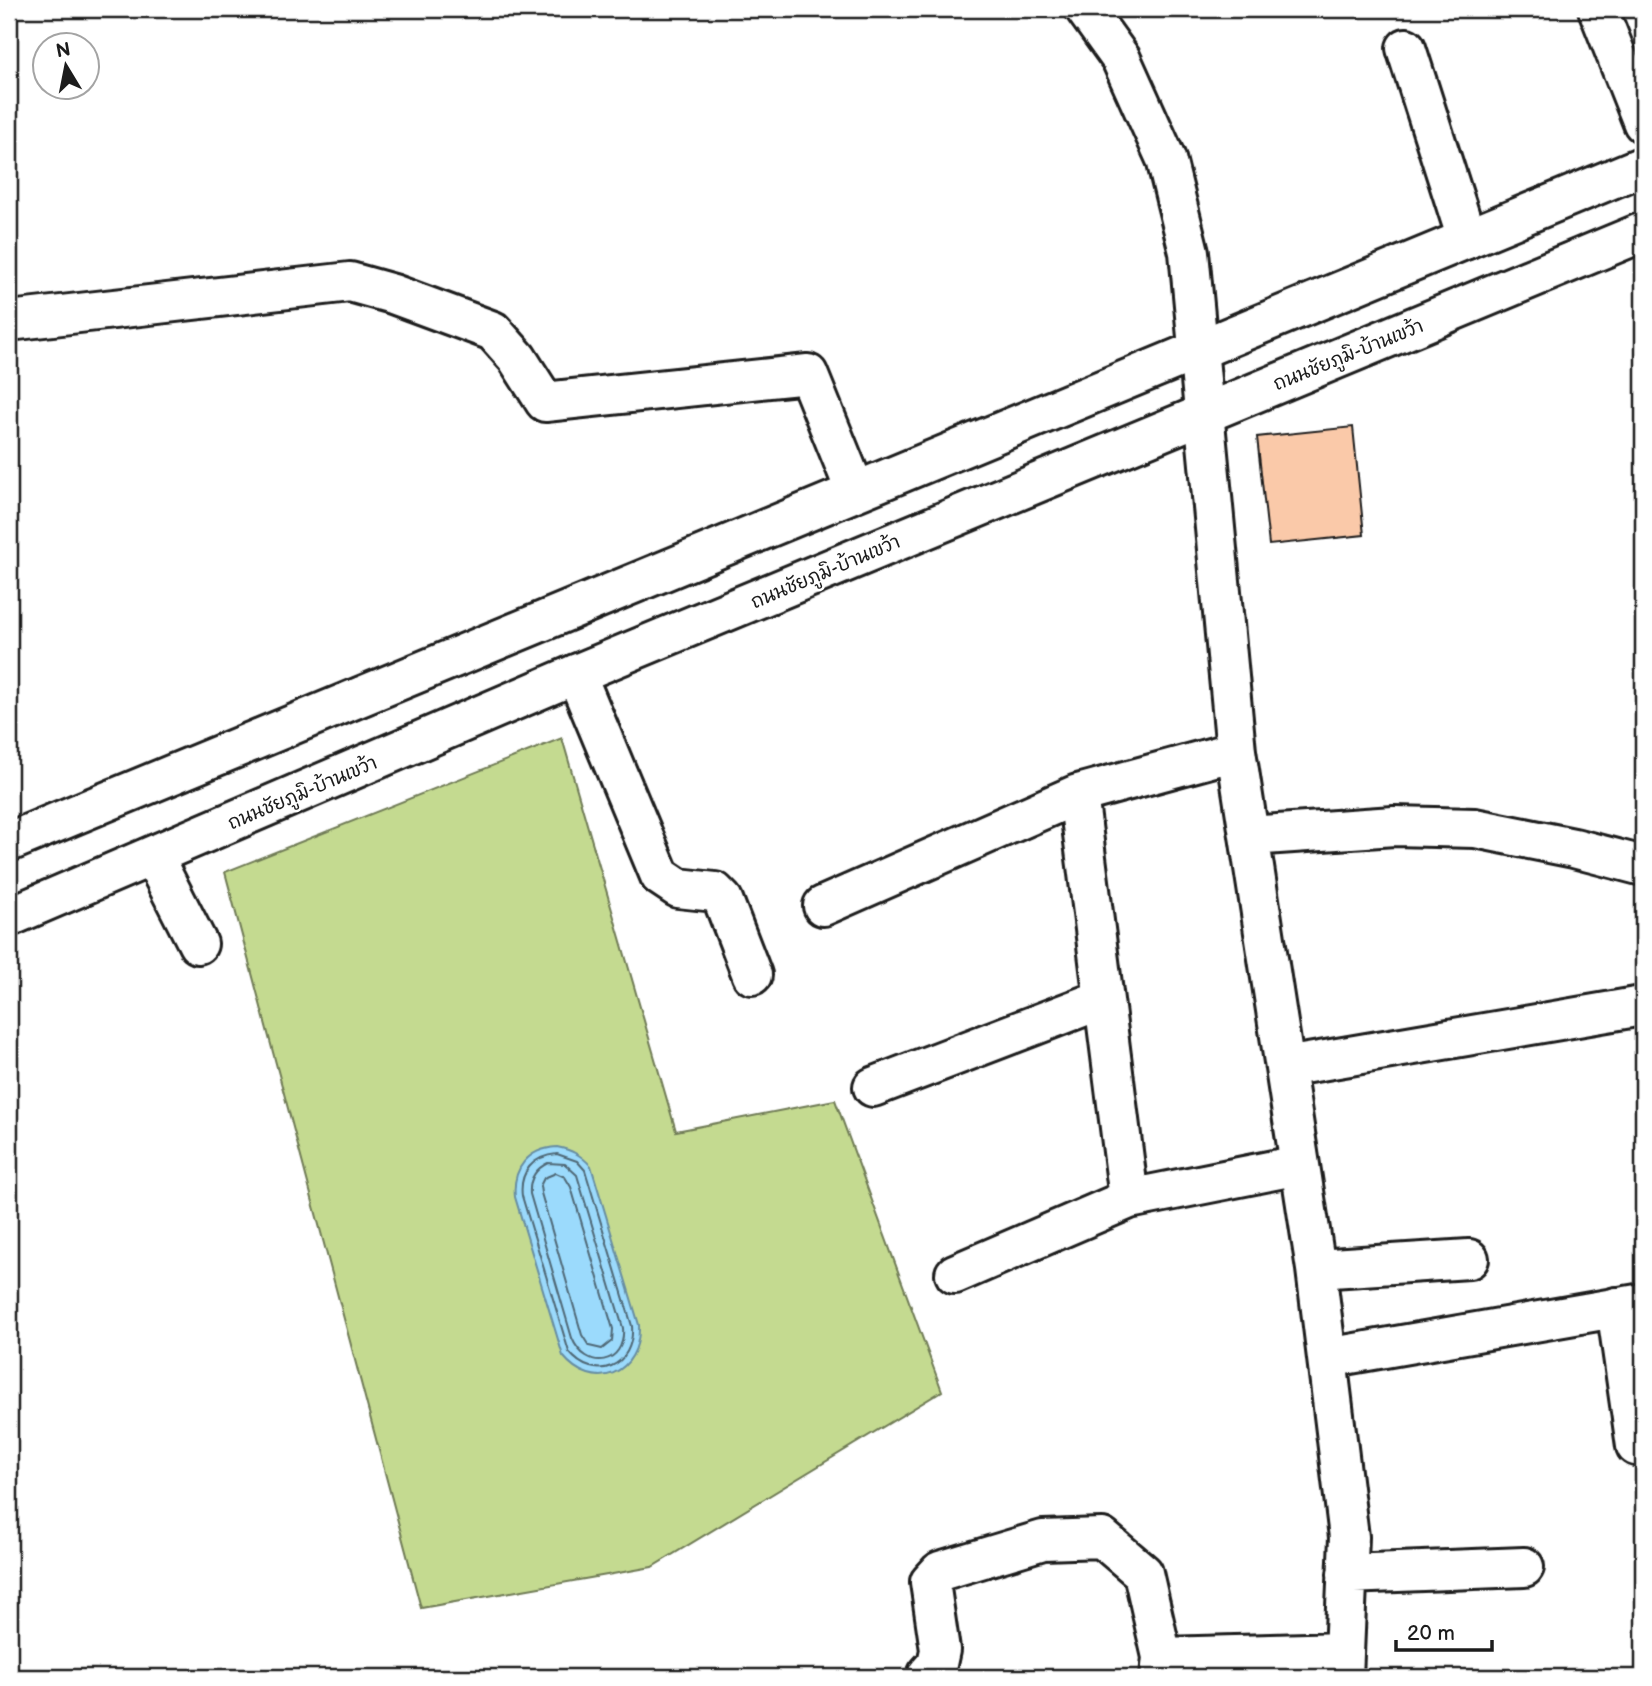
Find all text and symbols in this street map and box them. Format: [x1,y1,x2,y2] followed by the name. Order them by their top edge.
[32,32,102,102] north arrow
[54,38,72,63] text: N
[1270,314,1428,398] street label: ถนนชัยภูมิ-บ้านเขว้า
[747,530,904,616] street label: ถนนชัยภูมิ-บ้านเขว้า
[224,751,381,837] street label: ถนนชัยภูมิ-บ้านเขว้า
[1396,1609,1493,1653] scale bar
[1407,1621,1455,1646] text: 20 m

